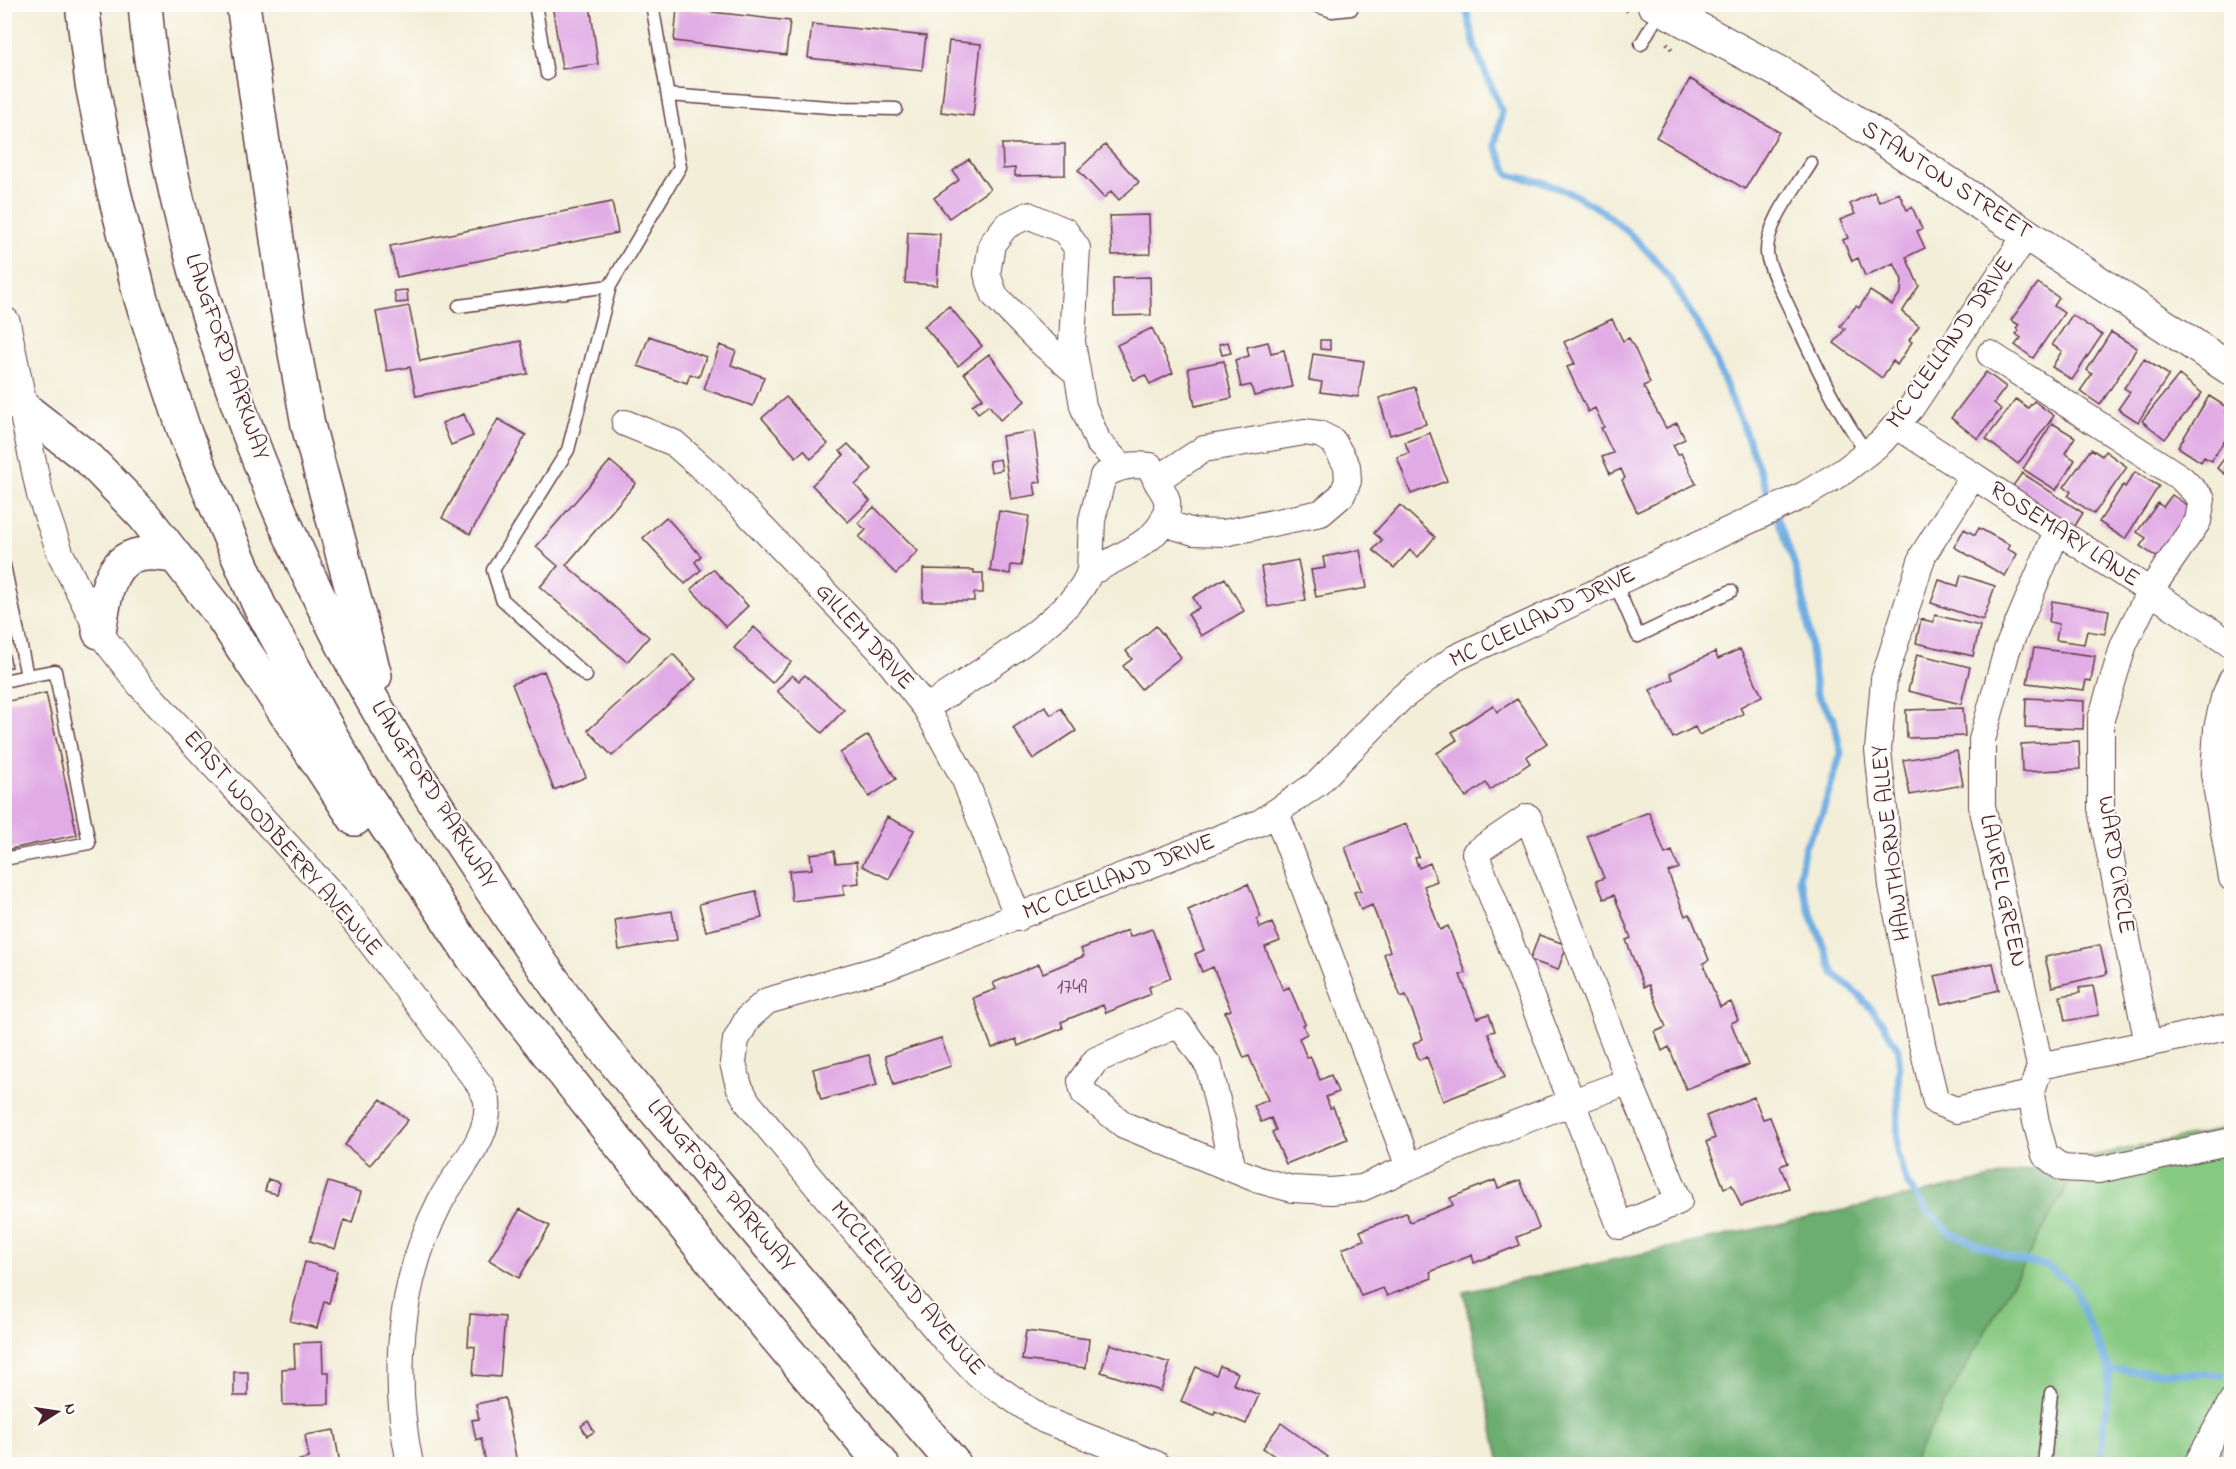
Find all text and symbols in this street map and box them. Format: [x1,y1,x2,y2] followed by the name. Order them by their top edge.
[1854,113,2038,249] street label: STANTON STREET
[174,249,278,465] street label: LANGFORD PARKWAY
[1878,250,2024,436] street label: MC CLELLAND DRIVE
[1982,473,2146,597] street label: ROSEMARY LANE
[1444,558,1642,678] street label: MC CLELLAND DRIVE
[806,575,922,699] street label: GILLEM DRIVE
[361,694,505,896] street label: LANGFORD PARKWAY
[174,723,390,965] street label: EAST WOODBERRY AVENUE
[1863,743,1921,943] street label: HAWTHORNE ALLEY
[2087,794,2143,936] street label: WARD CIRCLE
[1969,811,2035,971] street label: LAUREL GREEN
[1018,825,1220,931] street label: MC CLELLAND DRIVE
[1057,973,1088,1003] house number: 1749
[637,1092,803,1280] street label: LANGFORD PARKWAY
[821,1194,993,1384] street label: MCCLELLAND AVENUE
[27,1382,87,1442] north arrow
[57,1402,83,1417] text: N

